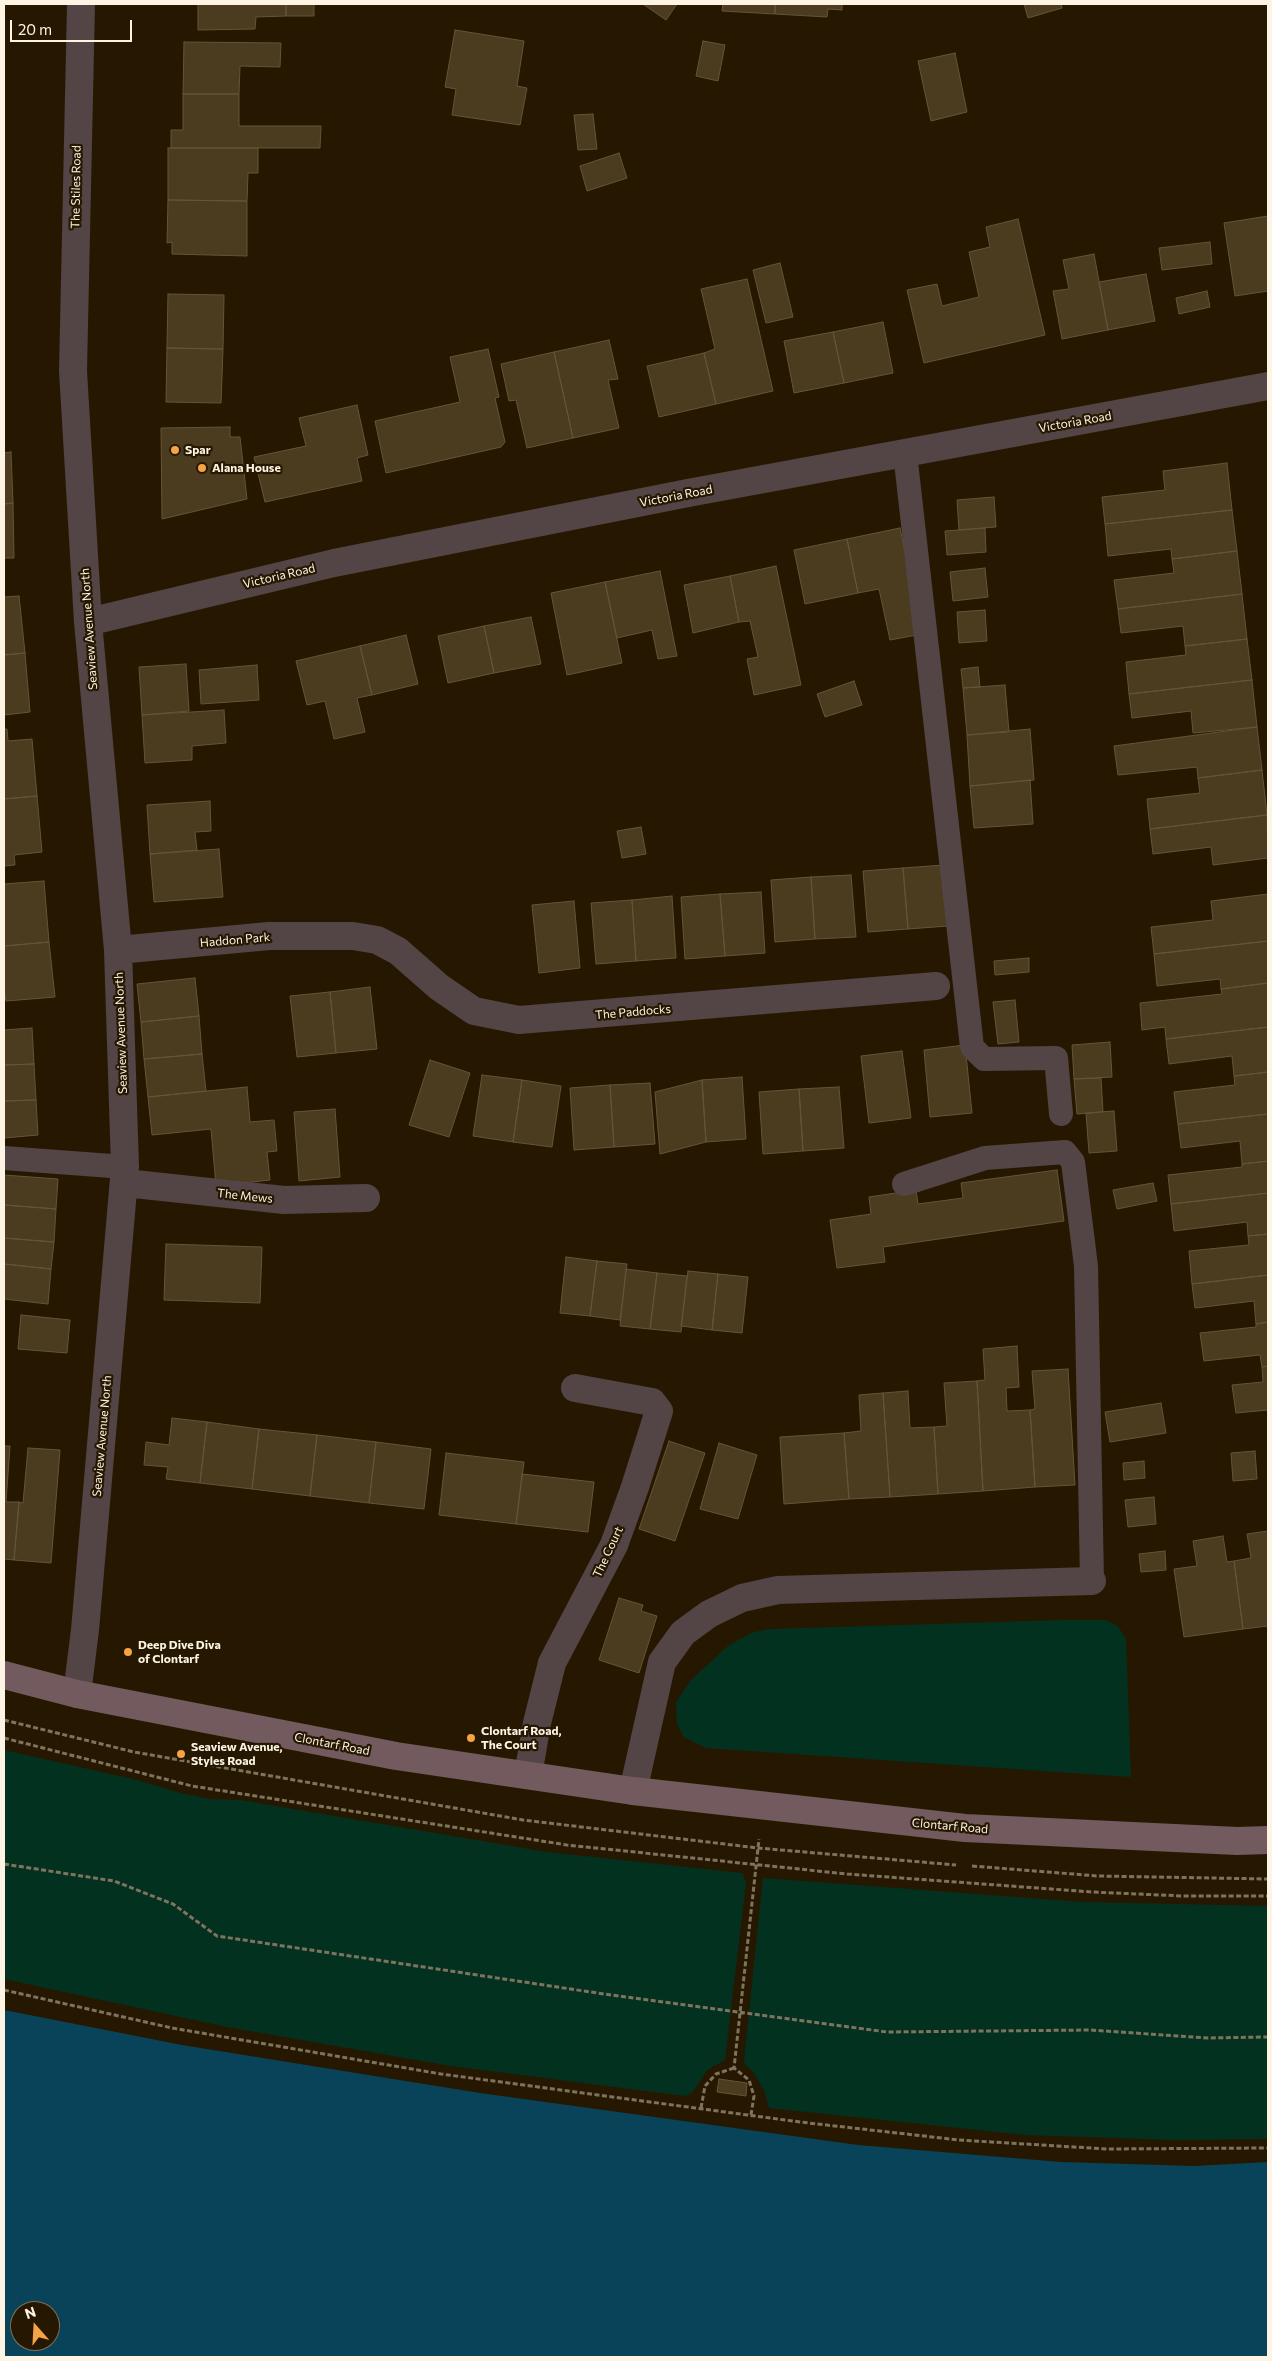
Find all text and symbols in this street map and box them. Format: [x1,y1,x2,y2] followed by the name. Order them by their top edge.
[12,10,135,42] scale bar
[18,20,52,38] text: 20 m
[68,145,84,229] street label: The Stiles Road
[1037,409,1113,435] street label: Victoria Road
[185,443,211,457] place label: Spar
[169,444,181,456] marker: Spar
[212,461,281,475] place label: Alana House
[196,462,208,474] marker: Alana House
[638,482,714,510] street label: Victoria Road
[241,561,317,591] street label: Victoria Road
[78,568,100,690] street label: Seaview Avenue North
[199,930,271,950] street label: Haddon Park
[112,972,130,1094] street label: Seaview Avenue North
[595,1002,671,1022] street label: The Paddocks
[216,1186,274,1206] street label: The Mews
[90,1375,114,1497] street label: Seaview Avenue North
[590,1524,626,1580] street label: The Court
[138,1638,221,1666] place label: Deep Dive Diva of Clontarf
[122,1646,134,1658] marker: Deep Dive Diva of Clontarf
[481,1724,562,1752] place label: Clontarf Road, The Court
[293,1730,371,1758] street label: Clontarf Road
[465,1732,477,1744] marker: Clontarf Road, The Court
[191,1740,283,1768] place label: Seaview Avenue, Styles Road
[175,1748,187,1760] marker: Seaview Avenue, Styles Road
[911,1815,989,1837] street label: Clontarf Road
[10,2301,60,2351] north arrow
[23,2303,38,2322] text: N

